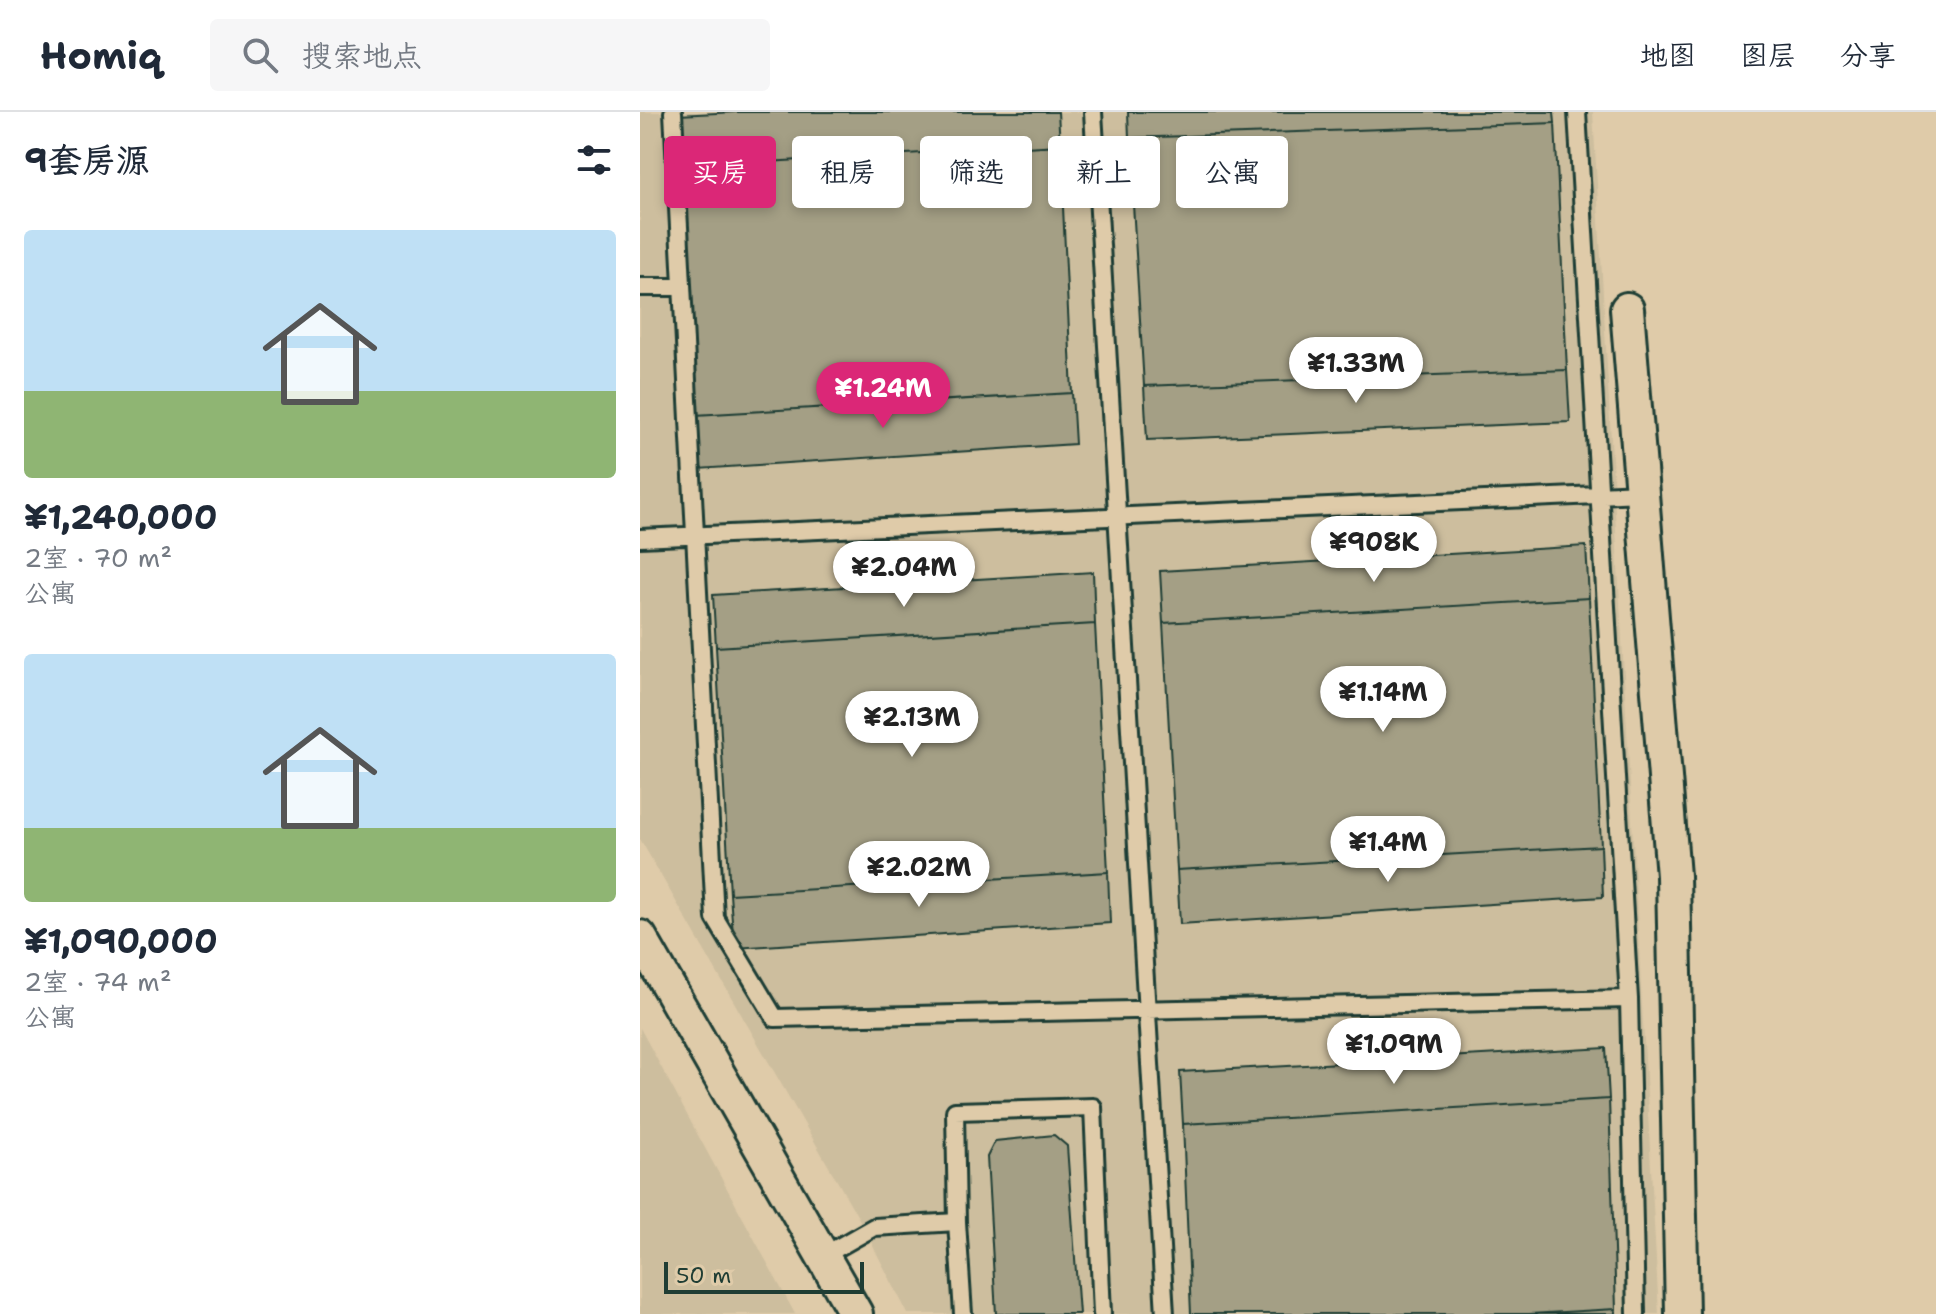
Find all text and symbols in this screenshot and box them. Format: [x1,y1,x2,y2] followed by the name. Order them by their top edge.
[210,19,770,91] search box
[40,30,162,81] text: Homiq
[238,33,282,77] icon: search
[302,35,422,76] text: 搜索地点
[1640,36,1696,74] text: 地图
[1740,36,1796,74] text: 图层
[1840,36,1896,74] text: 分享
[664,136,776,208] chip: 买房
[792,136,904,208] chip: 租房
[920,136,1032,208] chip: 筛选
[1048,136,1160,208] chip: 新上
[1176,136,1288,208] chip: 公寓
[24,137,150,183] text: 9套房源
[572,138,616,182] icon: filters
[248,282,392,426] icon: home
[1291,337,1421,405] pin: ¥1.33M
[1307,345,1405,380] text: ¥1.33M
[818,362,948,430] pin: ¥1.24M
[834,370,932,405] text: ¥1.24M
[24,494,217,540] text: ¥1,240,000
[1318,516,1430,584] pin: ¥908K
[1329,524,1419,559] text: ¥908K
[24,540,172,575] text: 2室 · 70 m²
[839,541,969,609] pin: ¥2.04M
[851,549,957,584] text: ¥2.04M
[24,575,76,610] text: 公寓
[1318,666,1448,734] pin: ¥1.14M
[1338,674,1428,709] text: ¥1.14M
[847,691,977,759] pin: ¥2.13M
[863,699,961,734] text: ¥2.13M
[248,706,392,850] icon: home
[1332,816,1444,884] pin: ¥1.4M
[1348,824,1428,859] text: ¥1.4M
[854,841,984,909] pin: ¥2.02M
[866,849,972,884] text: ¥2.02M
[24,918,218,964] text: ¥1,090,000
[24,964,172,999] text: 2室 · 74 m²
[24,999,76,1034] text: 公寓
[1329,1018,1459,1086] pin: ¥1.09M
[1345,1026,1443,1061] text: ¥1.09M
[664,1258,864,1294] scale bar
[676,1261,731,1290] text: 50 m

